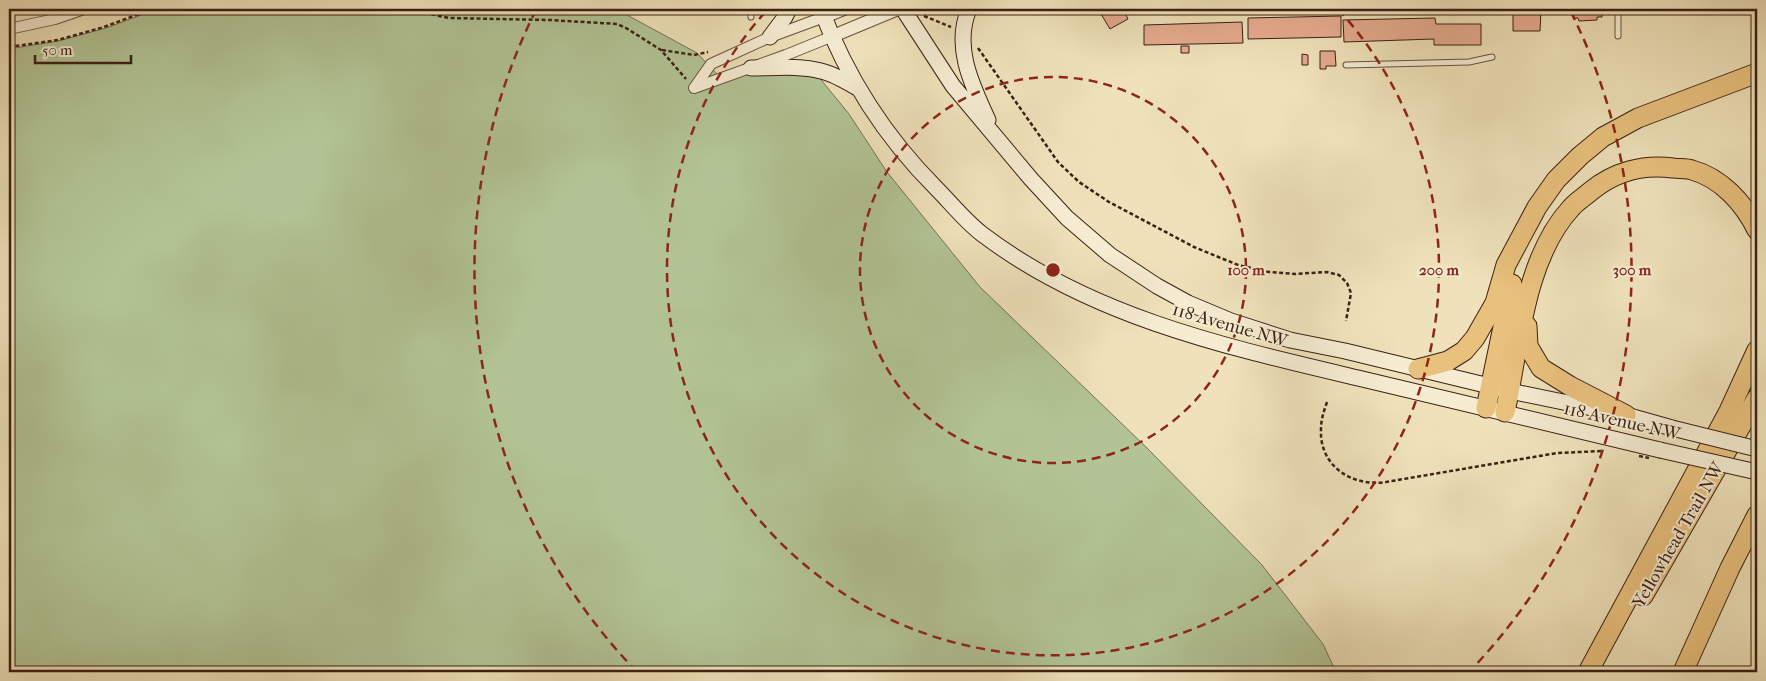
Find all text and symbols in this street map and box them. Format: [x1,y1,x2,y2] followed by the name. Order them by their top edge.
[35,32,131,64] scale bar
[42,41,73,59] text: 50 m
[1044,261,1062,279] centre of rings
[1227,261,1265,279] text: 100 m
[1419,261,1459,279] text: 200 m
[1613,261,1652,279] text: 300 m
[1170,299,1291,352] street label: 118 Avenue NW
[1562,398,1684,445] street label: 118 Avenue NW
[1628,458,1729,613] street label: Yellowhead Trail NW

